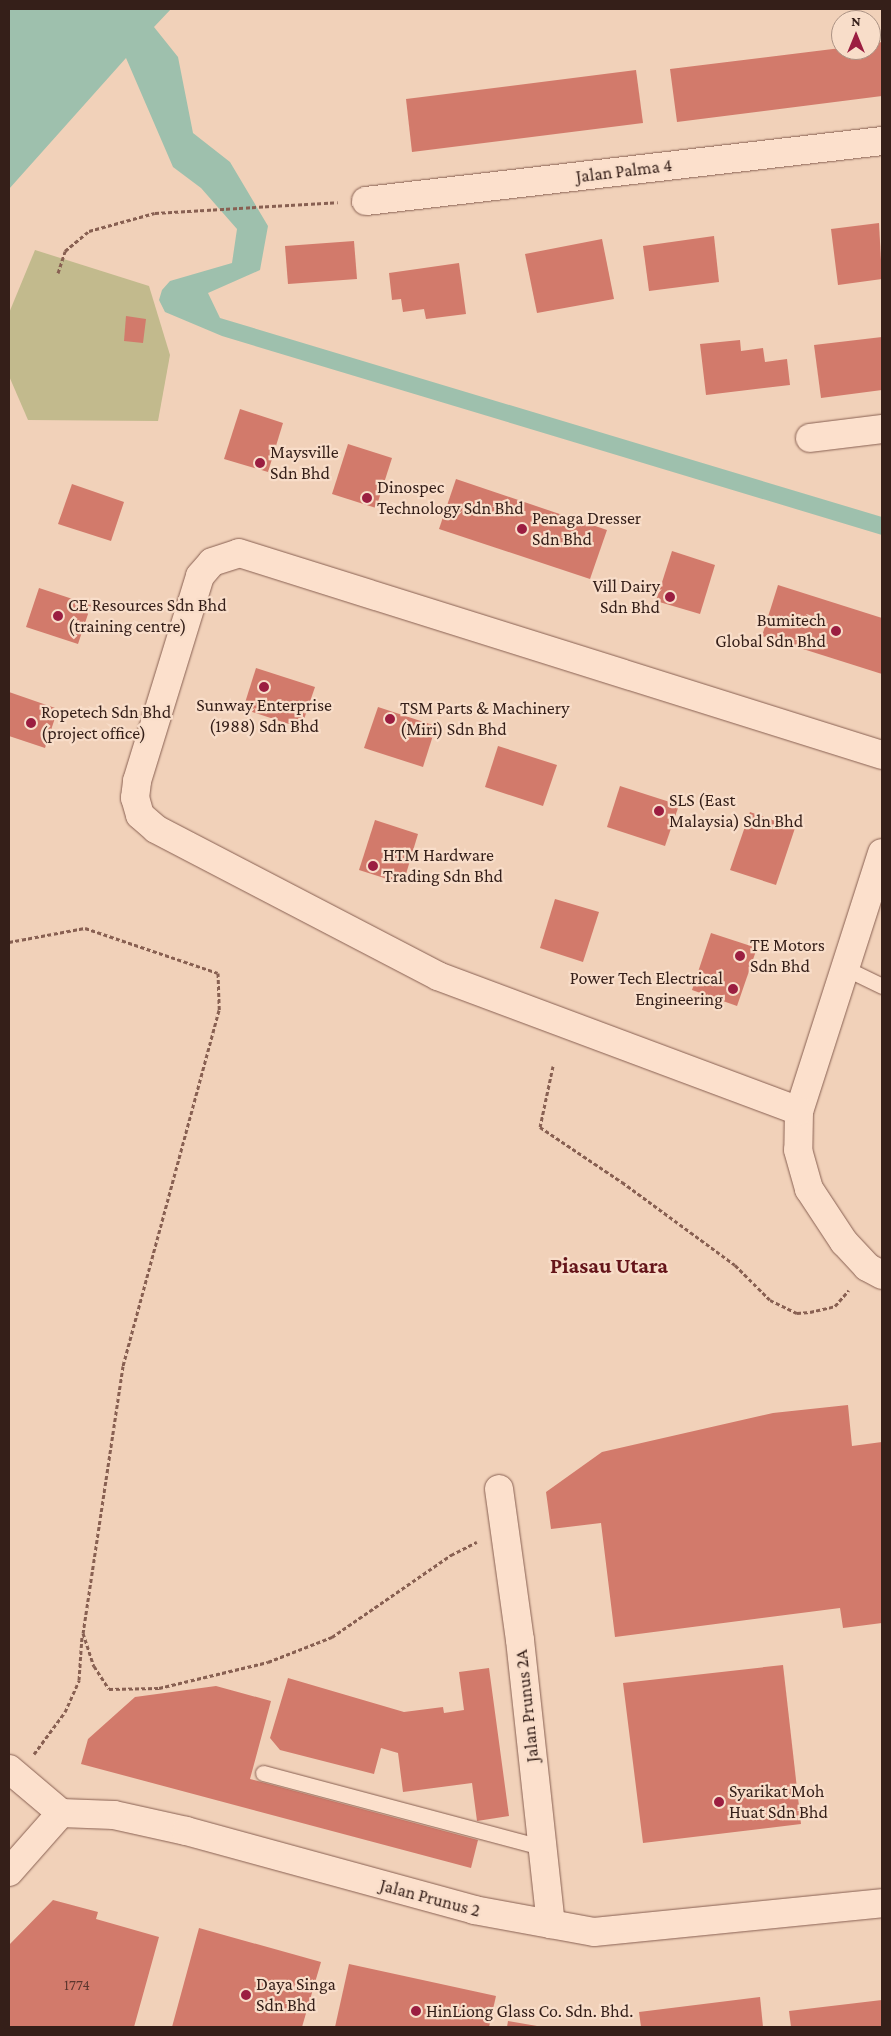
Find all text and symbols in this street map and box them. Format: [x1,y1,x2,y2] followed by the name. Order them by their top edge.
[831,10,881,60] north arrow
[851,13,861,29] text: N
[575,154,673,188] street label: Jalan Palma 4
[270,442,339,484] place label: Maysville Sdn Bhd
[254,457,266,469] marker: Maysville Sdn Bhd
[377,477,524,520] place label: Dinospec Technology Sdn Bhd
[361,492,373,504] marker: Dinospec Technology Sdn Bhd
[532,508,641,550] place label: Penaga Dresser Sdn Bhd
[516,523,528,535] marker: Penaga Dresser Sdn Bhd
[593,576,660,618] place label: Vill Dairy Sdn Bhd
[664,591,676,603] marker: Vill Dairy Sdn Bhd
[68,595,227,638] place label: CE Resources Sdn Bhd (training centre)
[52,610,64,622] marker: CE Resources Sdn Bhd (training centre)
[715,610,826,652] place label: Bumitech Global Sdn Bhd
[830,625,842,637] marker: Bumitech Global Sdn Bhd
[258,681,270,693] marker: Sunway Enterprise (1988) Sdn Bhd
[196,695,332,738] place label: Sunway Enterprise (1988) Sdn Bhd
[400,698,570,741] place label: TSM Parts & Machinery (Miri) Sdn Bhd
[41,702,171,744] place label: Ropetech Sdn Bhd (project office)
[384,713,396,725] marker: TSM Parts & Machinery (Miri) Sdn Bhd
[25,717,37,729] marker: Ropetech Sdn Bhd (project office)
[669,790,803,832] place label: SLS (East Malaysia) Sdn Bhd
[653,805,665,817] marker: SLS (East Malaysia) Sdn Bhd
[383,845,503,888] place label: HTM Hardware Trading Sdn Bhd
[367,860,379,872] marker: HTM Hardware Trading Sdn Bhd
[750,935,825,978] place label: TE Motors Sdn Bhd
[734,950,746,962] marker: TE Motors Sdn Bhd
[570,968,723,1011] place label: Power Tech Electrical Engineering
[727,983,739,995] marker: Power Tech Electrical Engineering
[550,1253,668,1279] district label: Piasau Utara
[510,1649,544,1763] street label: Jalan Prunus 2A
[729,1781,828,1824] place label: Syarikat Moh Huat Sdn Bhd
[713,1796,725,1808] marker: Syarikat Moh Huat Sdn Bhd
[377,1874,483,1922] street label: Jalan Prunus 2
[256,1974,336,2016] place label: Daya Singa Sdn Bhd
[64,1977,90,1995] house number: 1774
[240,1989,252,2001] marker: Daya Singa Sdn Bhd
[426,2000,633,2022] place label: HinLiong Glass Co. Sdn. Bhd.
[410,2005,422,2017] marker: HinLiong Glass Co. Sdn. Bhd.

